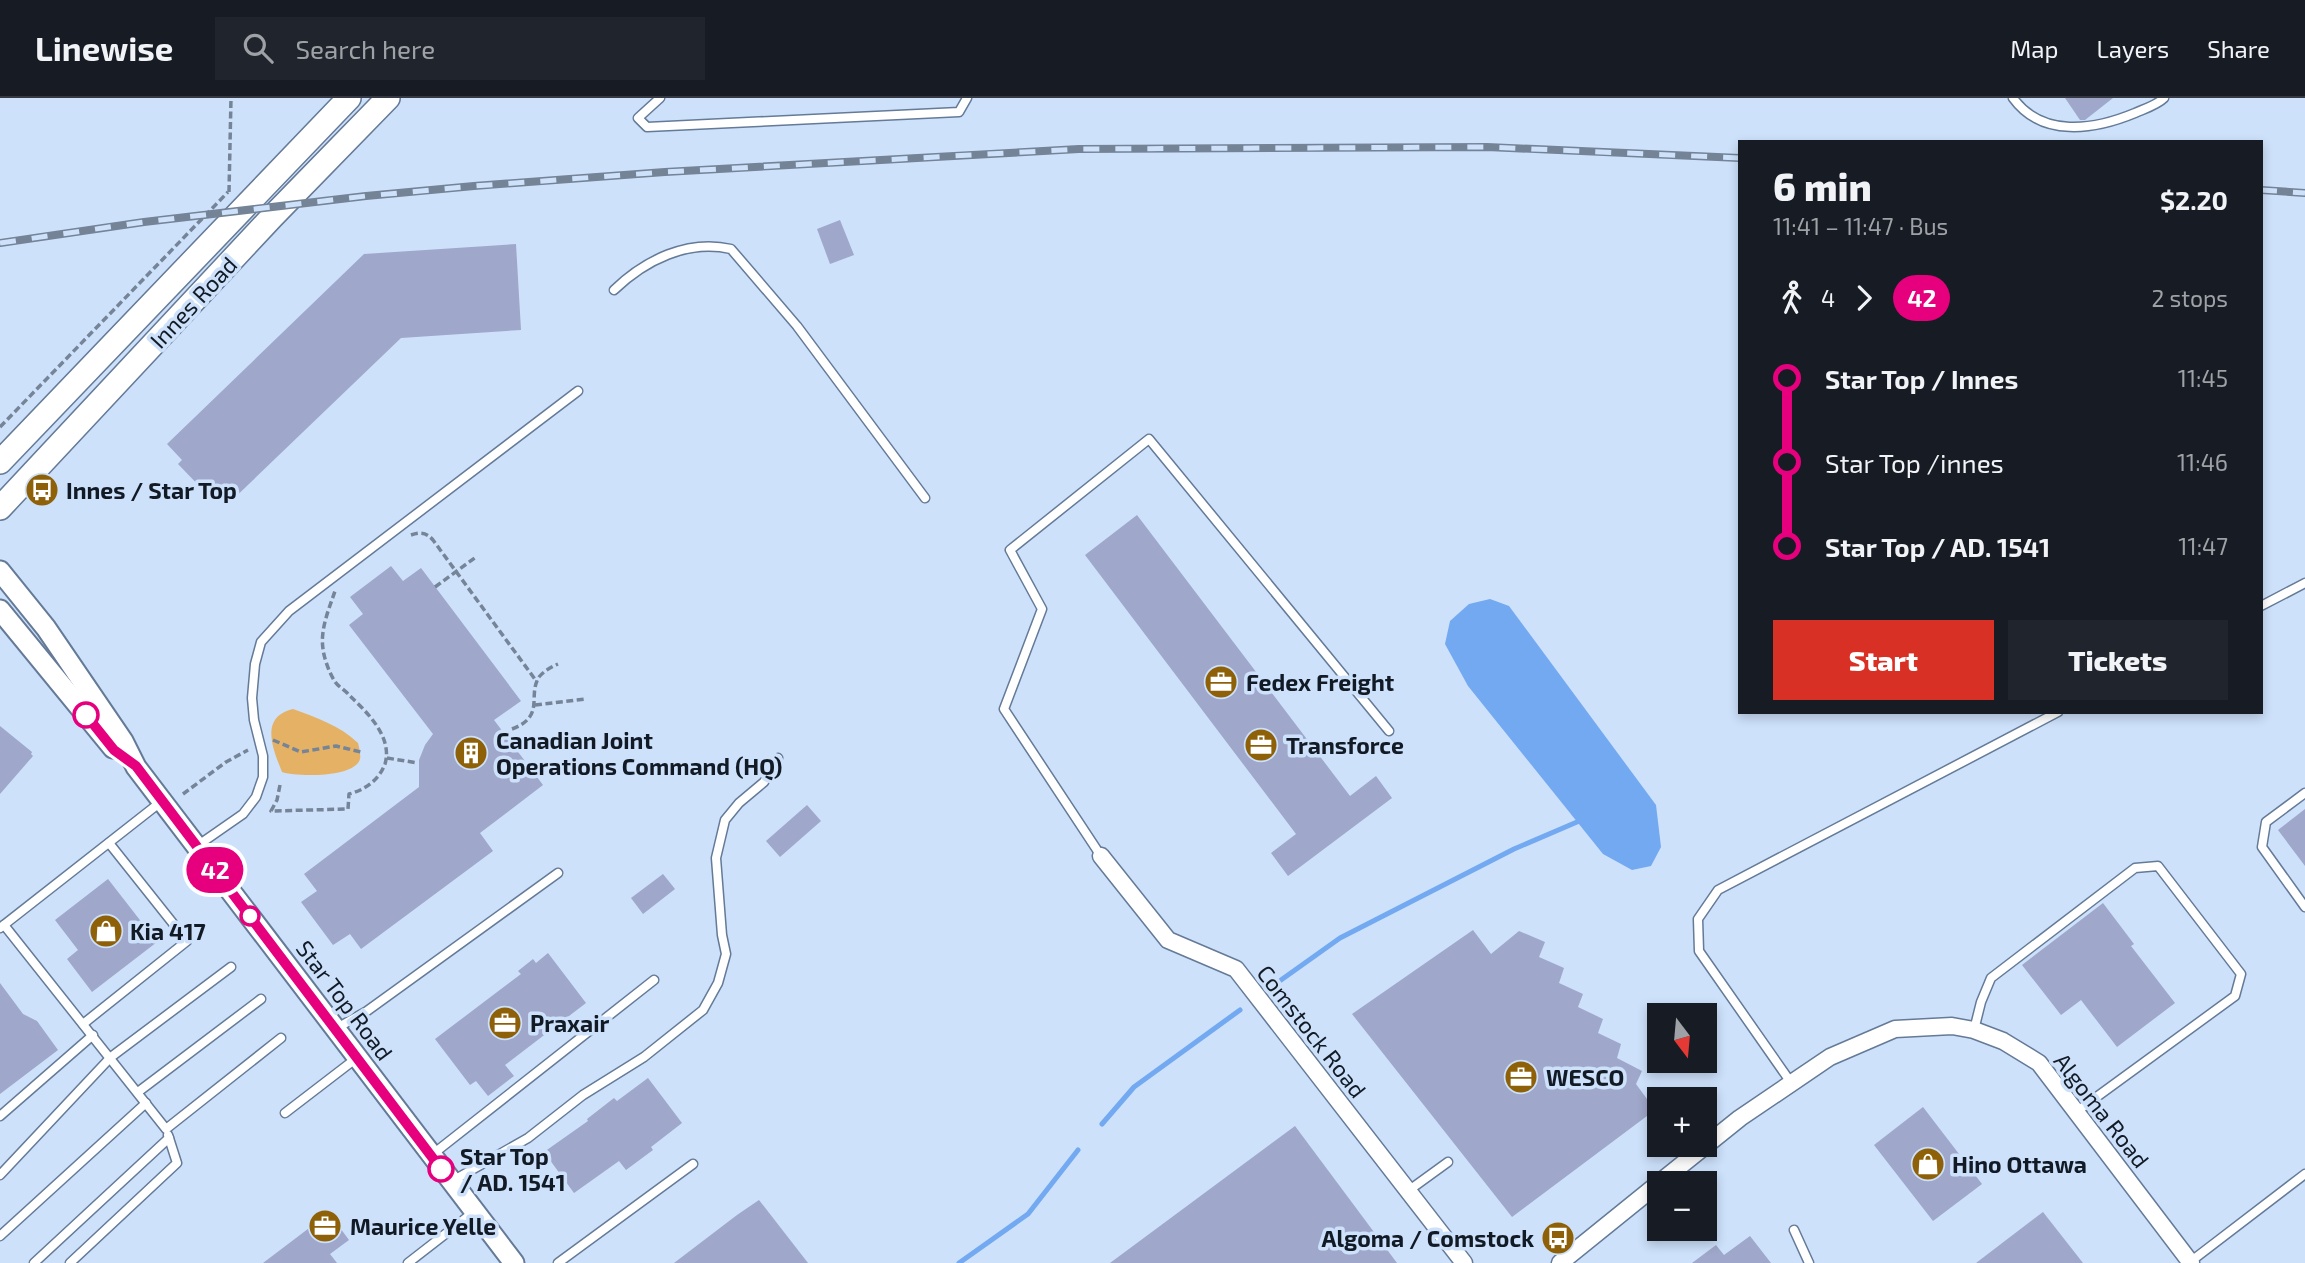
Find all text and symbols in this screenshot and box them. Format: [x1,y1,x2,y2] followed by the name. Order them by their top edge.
[215,17,705,80] search box
[35,28,173,68] text: Linewise
[239,29,277,67] icon: search
[295,33,435,64] text: Search here
[2010,34,2058,63] text: Map
[2096,34,2169,63] text: Layers
[2207,34,2270,63] text: Share
[1773,163,1872,209] text: 6 min
[2160,184,2228,215] text: $2.20
[1773,212,1948,240] text: 11:41 – 11:47 · Bus
[144,250,242,354] street label: Innes Road
[1773,279,1811,317] icon: walk
[1845,279,1883,317] icon: forward
[1907,283,1936,312] text: 42
[1821,284,1835,312] text: 4
[2151,284,2228,312] text: 2 stops
[1825,363,2018,394] text: Star Top / Innes
[2178,364,2228,392] text: 11:45
[1825,447,2004,478] text: Star Top /innes
[2177,448,2228,476] text: 11:46
[23,471,61,509] bus stop icon: Innes / Star Top
[66,476,237,504] place label: Innes / Star Top
[1825,531,2050,562] text: Star Top / AD. 1541
[2178,532,2228,560] text: 11:47
[1773,620,1994,700] button: Start
[2008,620,2228,700] button: Tickets
[1202,663,1240,701] office icon: Fedex Freight
[1246,668,1394,696] place label: Fedex Freight
[73,702,99,728] unlabelled marker
[496,726,782,781] place label: Canadian Joint Operations Command (HQ)
[1242,726,1280,764] office icon: Transforce
[1286,731,1404,759] place label: Transforce
[452,734,490,772] building icon: Canadian Joint Operations Command (HQ)
[184,847,246,893] line badge: 42
[200,855,230,884] text: 42
[240,906,260,926] unlabelled marker
[87,912,125,950] shop icon: Kia 417
[130,917,206,945] place label: Kia 417
[291,935,399,1065] street label: Star Top Road
[1252,959,1372,1103] street label: Comstock Road
[1647,1003,1717,1073] north arrow
[1647,1003,1717,1241] map controls
[486,1004,524,1042] office icon: Praxair
[530,1009,610,1037] place label: Praxair
[2049,1047,2155,1173] street label: Algoma Road
[1502,1058,1540,1096] office icon: WESCO
[1546,1063,1624,1091] place label: WESCO
[1647,1087,1717,1157] button: +
[460,1142,566,1196] place label: Star Top / AD. 1541
[1909,1145,1947,1183] shop icon: Hino Ottawa
[1952,1150,2087,1178] place label: Hino Ottawa
[428,1156,454,1182] marker: Star Top / AD. 1541
[1647,1171,1717,1241] button: −
[306,1207,344,1245] office icon: Maurice Yelle
[350,1212,496,1240] place label: Maurice Yelle
[1539,1219,1577,1257] bus stop icon: Algoma / Comstock
[1321,1224,1534,1252] place label: Algoma / Comstock

